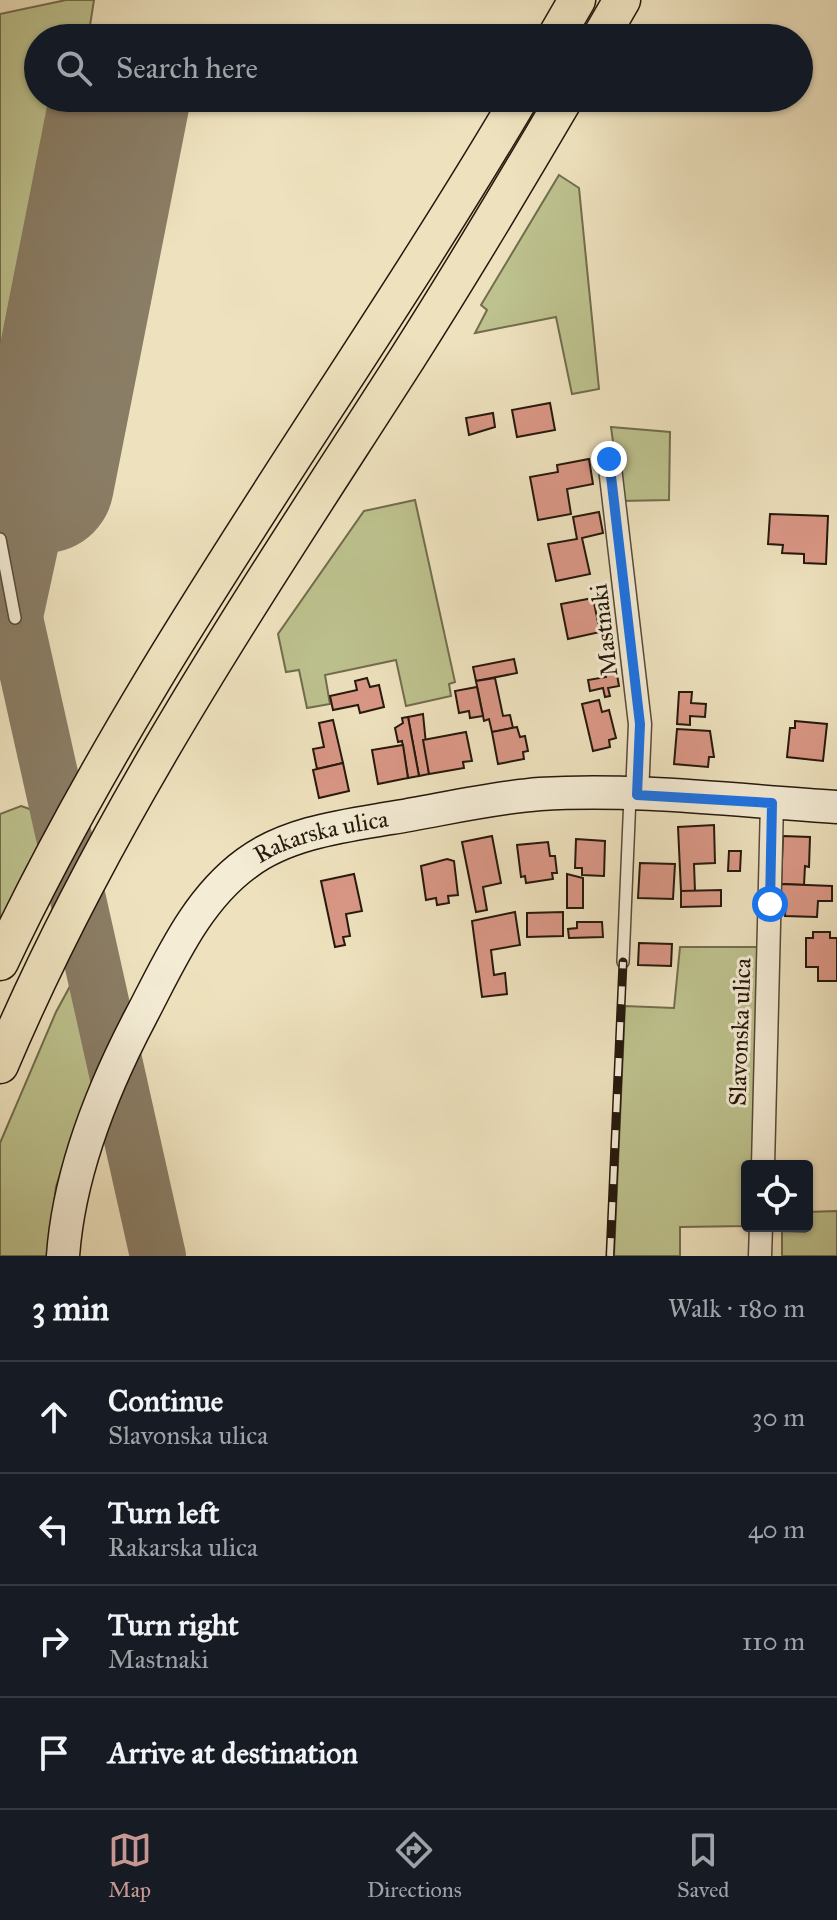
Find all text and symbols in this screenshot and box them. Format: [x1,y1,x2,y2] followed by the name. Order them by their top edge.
[24,24,813,112] search box
[52,46,96,90] icon: search
[116,50,258,86] text: Search here
[591,441,627,477] route end
[583,582,625,678] street label: Mastnaki
[248,804,391,870] street label: Rakarska ulica
[752,886,788,922] route start
[722,957,758,1106] street label: Slavonska ulica
[741,1160,813,1232] map controls
[741,1160,813,1232] button: locate
[32,1288,109,1329] text: 3 min
[668,1292,805,1324] text: Walk · 180 m
[108,1383,223,1419] text: Continue
[32,1395,76,1439] icon: ahead
[752,1401,805,1433] text: 30 m
[108,1419,268,1451] text: Slavonska ulica
[108,1495,219,1531] text: Turn left
[32,1507,76,1551] icon: left
[748,1513,805,1545] text: 40 m
[108,1531,258,1563] text: Rakarska ulica
[108,1607,239,1643] text: Turn right
[32,1619,76,1663] icon: right
[742,1625,805,1657] text: 110 m
[108,1643,209,1675] text: Mastnaki
[32,1731,76,1775] icon: arrive
[108,1735,358,1771] text: Arrive at destination
[108,1828,152,1903] tab: Map
[367,1828,462,1903] tab: Directions
[677,1828,729,1903] tab: Saved

